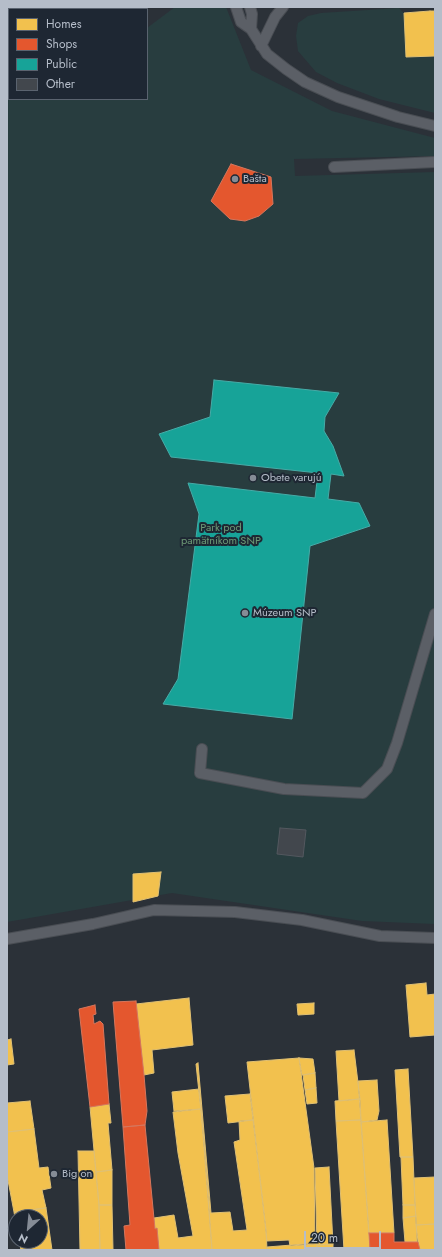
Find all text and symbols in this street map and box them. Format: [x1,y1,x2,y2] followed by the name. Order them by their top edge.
[8,8,148,100] legend
[46,15,82,33] text: Homes
[46,35,77,53] text: Shops
[46,55,77,73] text: Public
[46,75,75,93] text: Other
[243,172,267,186] place label: Bašta
[230,174,240,184] marker: Bašta
[261,471,321,485] place label: Obete varujú
[248,473,258,483] marker: Obete varujú
[181,521,261,547] park label: Park pod pamätníkom SNP
[253,606,316,620] place label: Múzeum SNP
[240,608,250,618] marker: Múzeum SNP
[62,1167,92,1181] place label: Big on
[49,1169,59,1179] marker: Big on
[8,1209,48,1249] north arrow
[306,1223,383,1249] scale bar
[311,1229,338,1247] text: 20 m
[15,1230,31,1248] text: N

